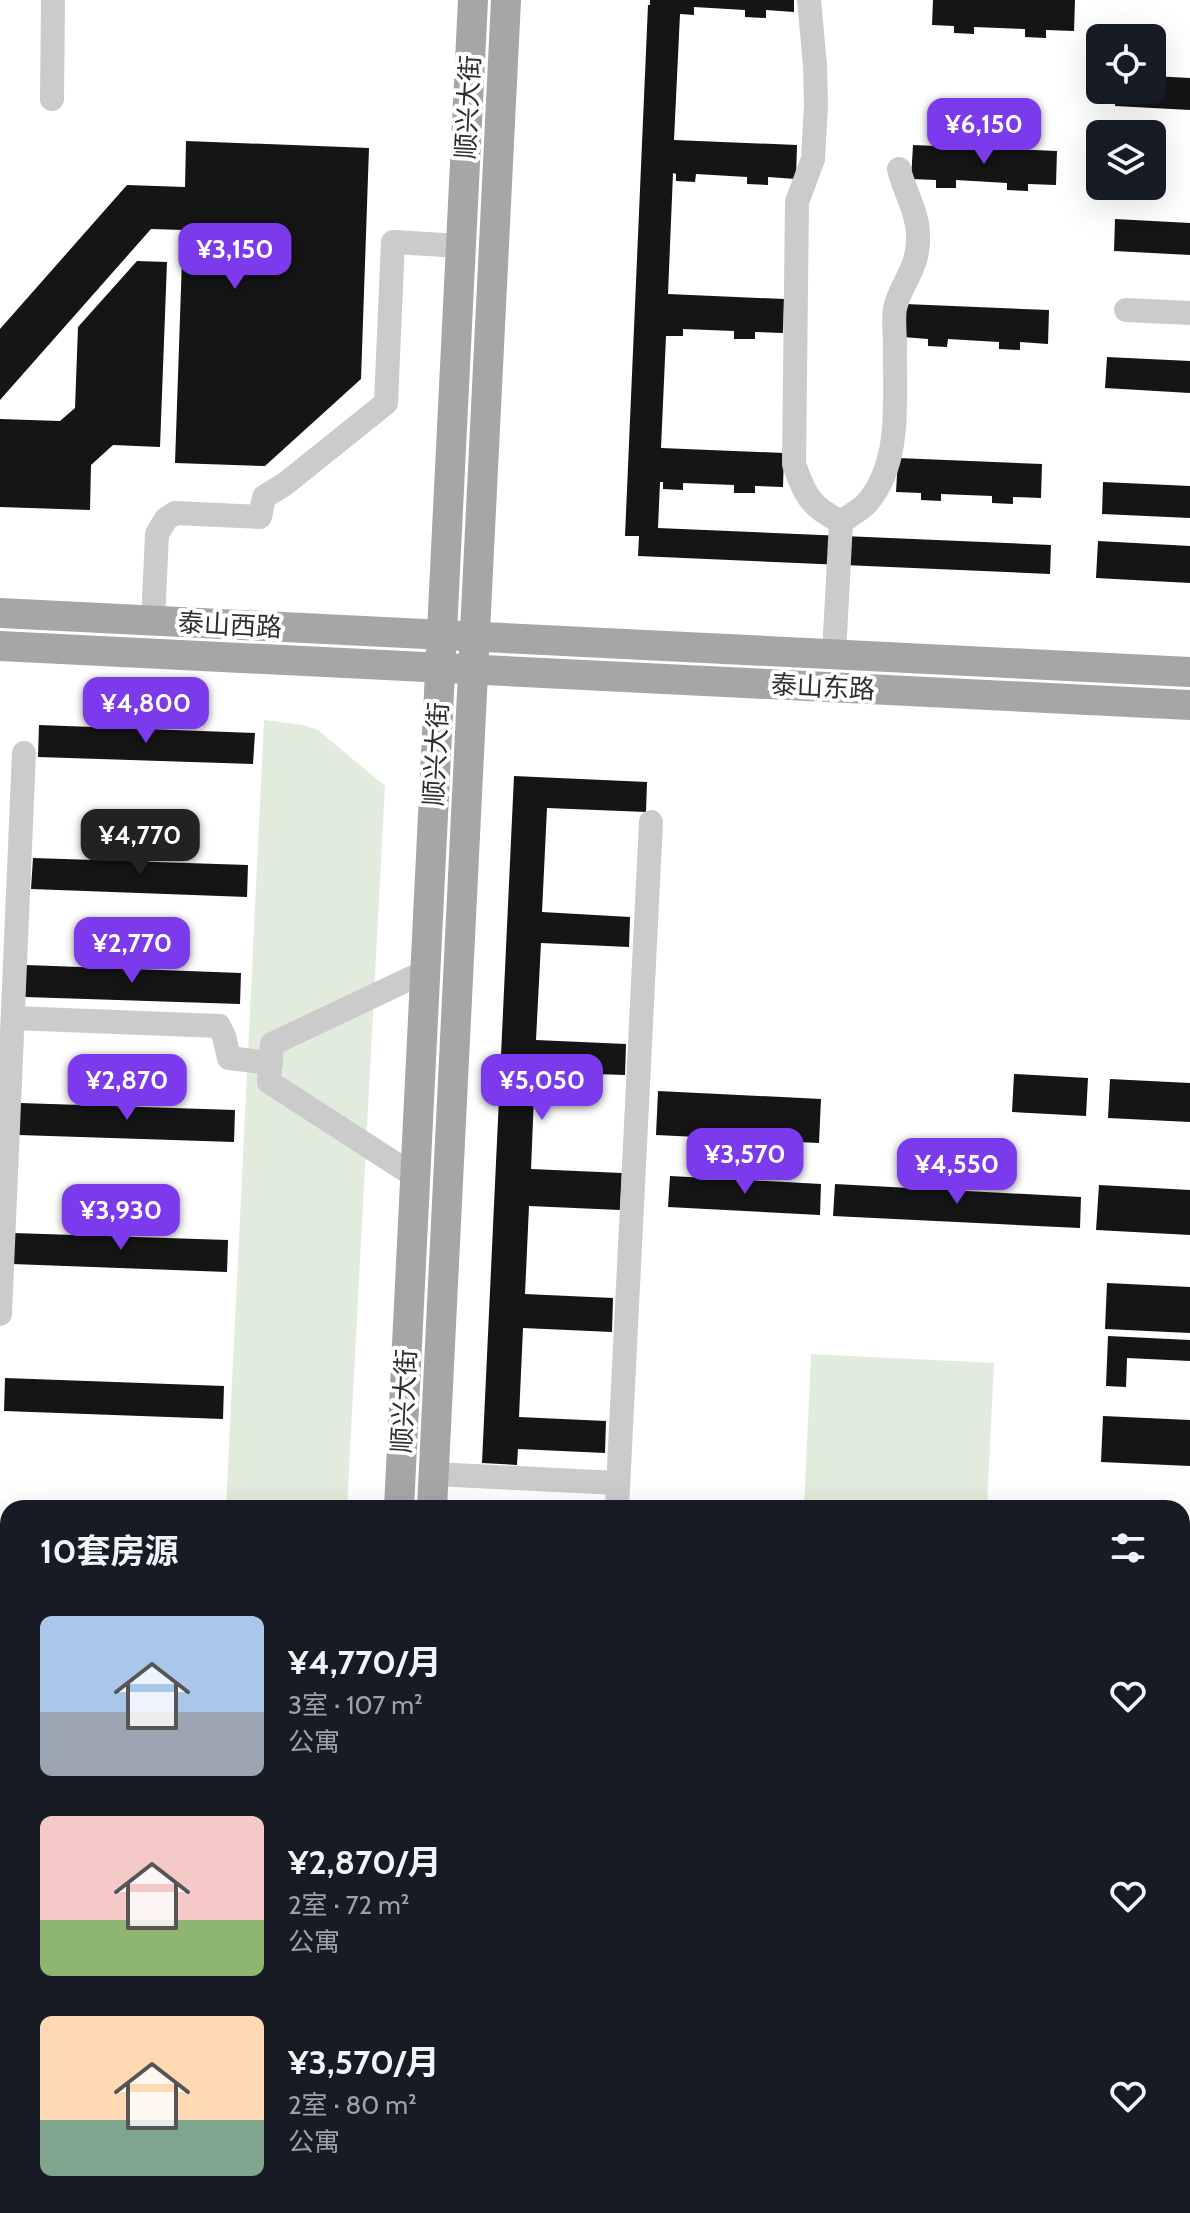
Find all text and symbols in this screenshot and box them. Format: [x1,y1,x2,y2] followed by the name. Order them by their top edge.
[1086,24,1166,200] map controls
[1086,24,1166,104] button: locate
[449,54,487,160] street label: 顺兴大街
[919,98,1049,166] pin: ¥6,150
[945,108,1023,140] text: ¥6,150
[1086,120,1166,200] button: layers
[170,223,300,291] pin: ¥3,150
[196,233,274,265] text: ¥3,150
[177,606,283,644] street label: 泰山西路
[770,668,876,706] street label: 泰山东路
[81,677,211,745] pin: ¥4,800
[101,687,191,719] text: ¥4,800
[417,701,455,807] street label: 顺兴大街
[75,809,205,877] pin: ¥4,770
[99,819,181,851] text: ¥4,770
[67,917,197,985] pin: ¥2,770
[92,927,172,959] text: ¥2,770
[62,1054,192,1122] pin: ¥2,870
[477,1054,607,1122] pin: ¥5,050
[86,1064,168,1096] text: ¥2,870
[499,1064,585,1096] text: ¥5,050
[680,1128,810,1196] pin: ¥3,570
[704,1138,786,1170] text: ¥3,570
[892,1138,1022,1206] pin: ¥4,550
[915,1148,999,1180] text: ¥4,550
[56,1184,186,1252] pin: ¥3,930
[80,1194,162,1226] text: ¥3,930
[385,1348,423,1454] street label: 顺兴大街
[1106,1526,1150,1570] icon: filters
[40,1530,179,1572] text: 10套房源
[288,1641,442,1683] text: ¥4,770/月
[104,1648,200,1744] icon: home
[1106,1674,1150,1718] icon: heart
[288,1689,423,1721] text: 3室 · 107 m²
[288,1726,340,1758] text: 公寓
[288,1841,442,1883] text: ¥2,870/月
[104,1848,200,1944] icon: home
[1106,1874,1150,1918] icon: heart
[288,1889,410,1921] text: 2室 · 72 m²
[288,1926,340,1958] text: 公寓
[288,2041,440,2083] text: ¥3,570/月
[104,2048,200,2144] icon: home
[1106,2074,1150,2118] icon: heart
[288,2089,417,2121] text: 2室 · 80 m²
[288,2126,340,2158] text: 公寓

